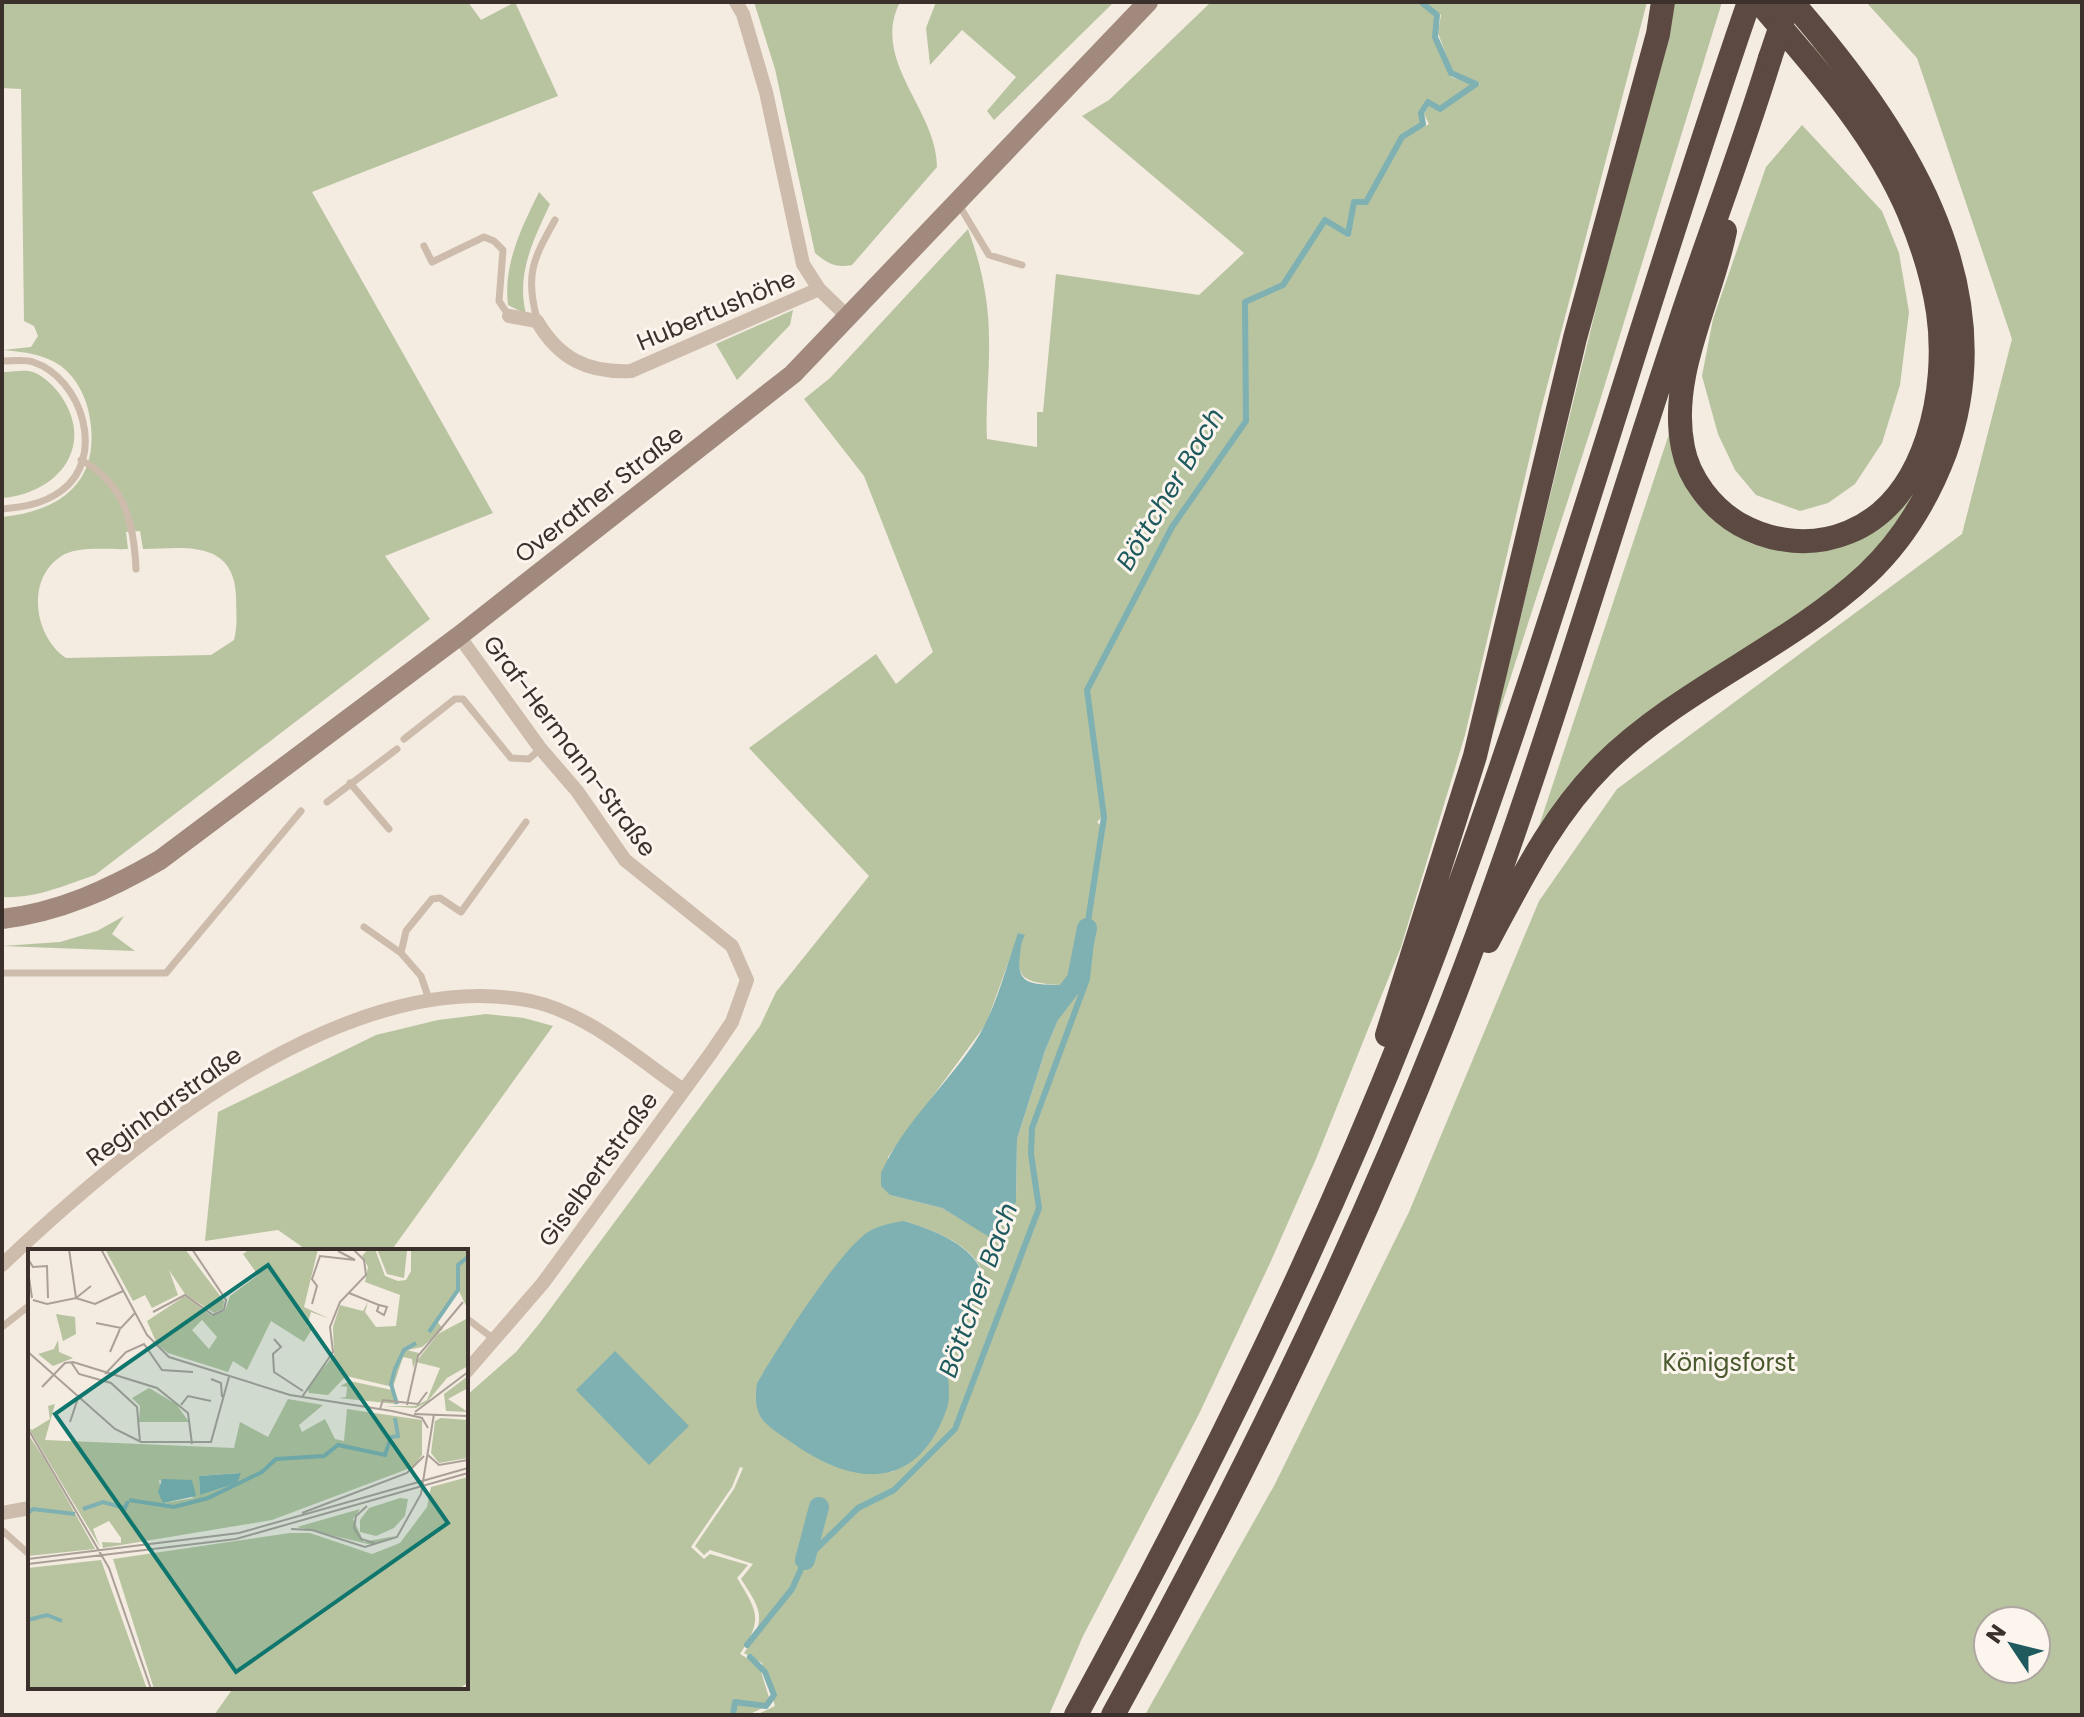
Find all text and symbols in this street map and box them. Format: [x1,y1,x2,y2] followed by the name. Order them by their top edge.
[631,262,801,358] street label: Hubertushöhe
[1107,401,1233,577] water label: Böttcher Bach
[508,418,690,570] street label: Overather Straße
[476,628,664,864] street label: Graf-Hermann-Straße
[79,1038,249,1174] street label: Reginharstraße
[530,1085,666,1253] street label: Giselbertstraße
[930,1198,1026,1382] water label: Böttcher Bach
[28,1249,468,1689] inset map
[1662,1346,1796,1379] park label: Königsforst
[1972,1605,2052,1685] north arrow
[1979,1618,2013,1649] text: N

